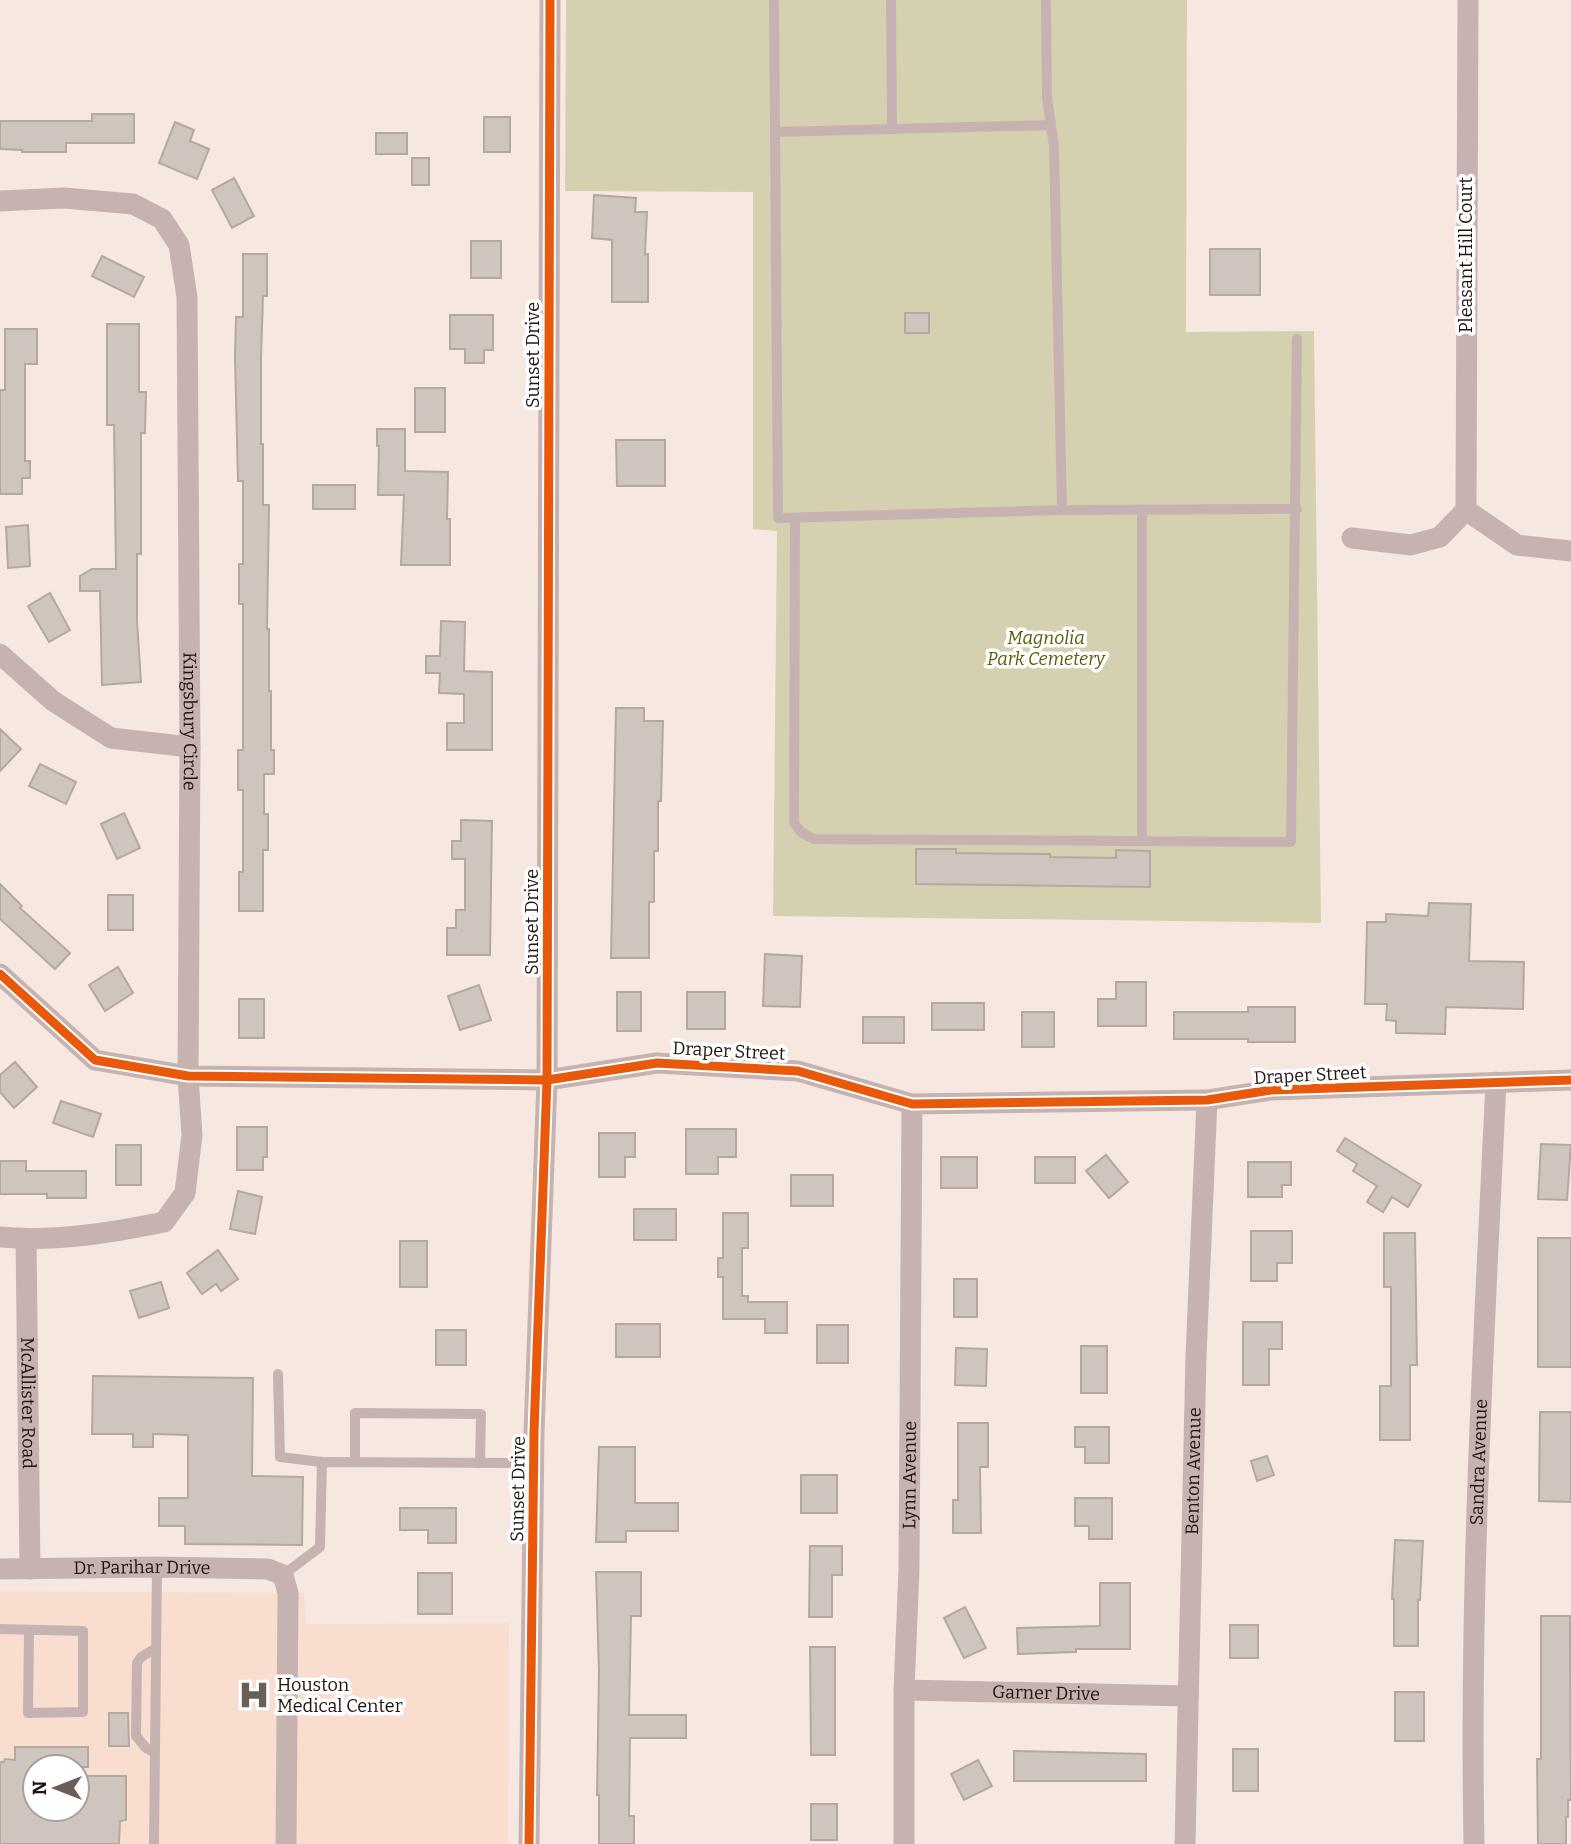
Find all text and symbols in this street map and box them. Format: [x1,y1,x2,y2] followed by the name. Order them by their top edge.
[1455,176,1477,333] street label: Pleasant Hill Court
[522,302,544,408] street label: Sunset Drive
[987,627,1106,670] park label: Magnolia Park Cemetery
[178,652,201,791] street label: Kingsbury Circle
[521,869,543,975] street label: Sunset Drive
[672,1037,786,1065] street label: Draper Street
[1253,1061,1367,1089] street label: Draper Street
[16,1337,40,1469] street label: McAllister Road
[1466,1398,1492,1526] street label: Sandra Avenue
[1181,1407,1206,1535] street label: Benton Avenue
[898,1421,921,1529] street label: Lynn Avenue
[506,1436,530,1542] street label: Sunset Drive
[73,1556,211,1579] street label: Dr. Parihar Drive
[277,1674,403,1717] place label: Houston Medical Center
[237,1678,271,1712] hospital icon: Houston Medical Center
[992,1681,1100,1705] street label: Garner Drive
[21,1753,91,1823] north arrow
[28,1780,51,1795] text: N

